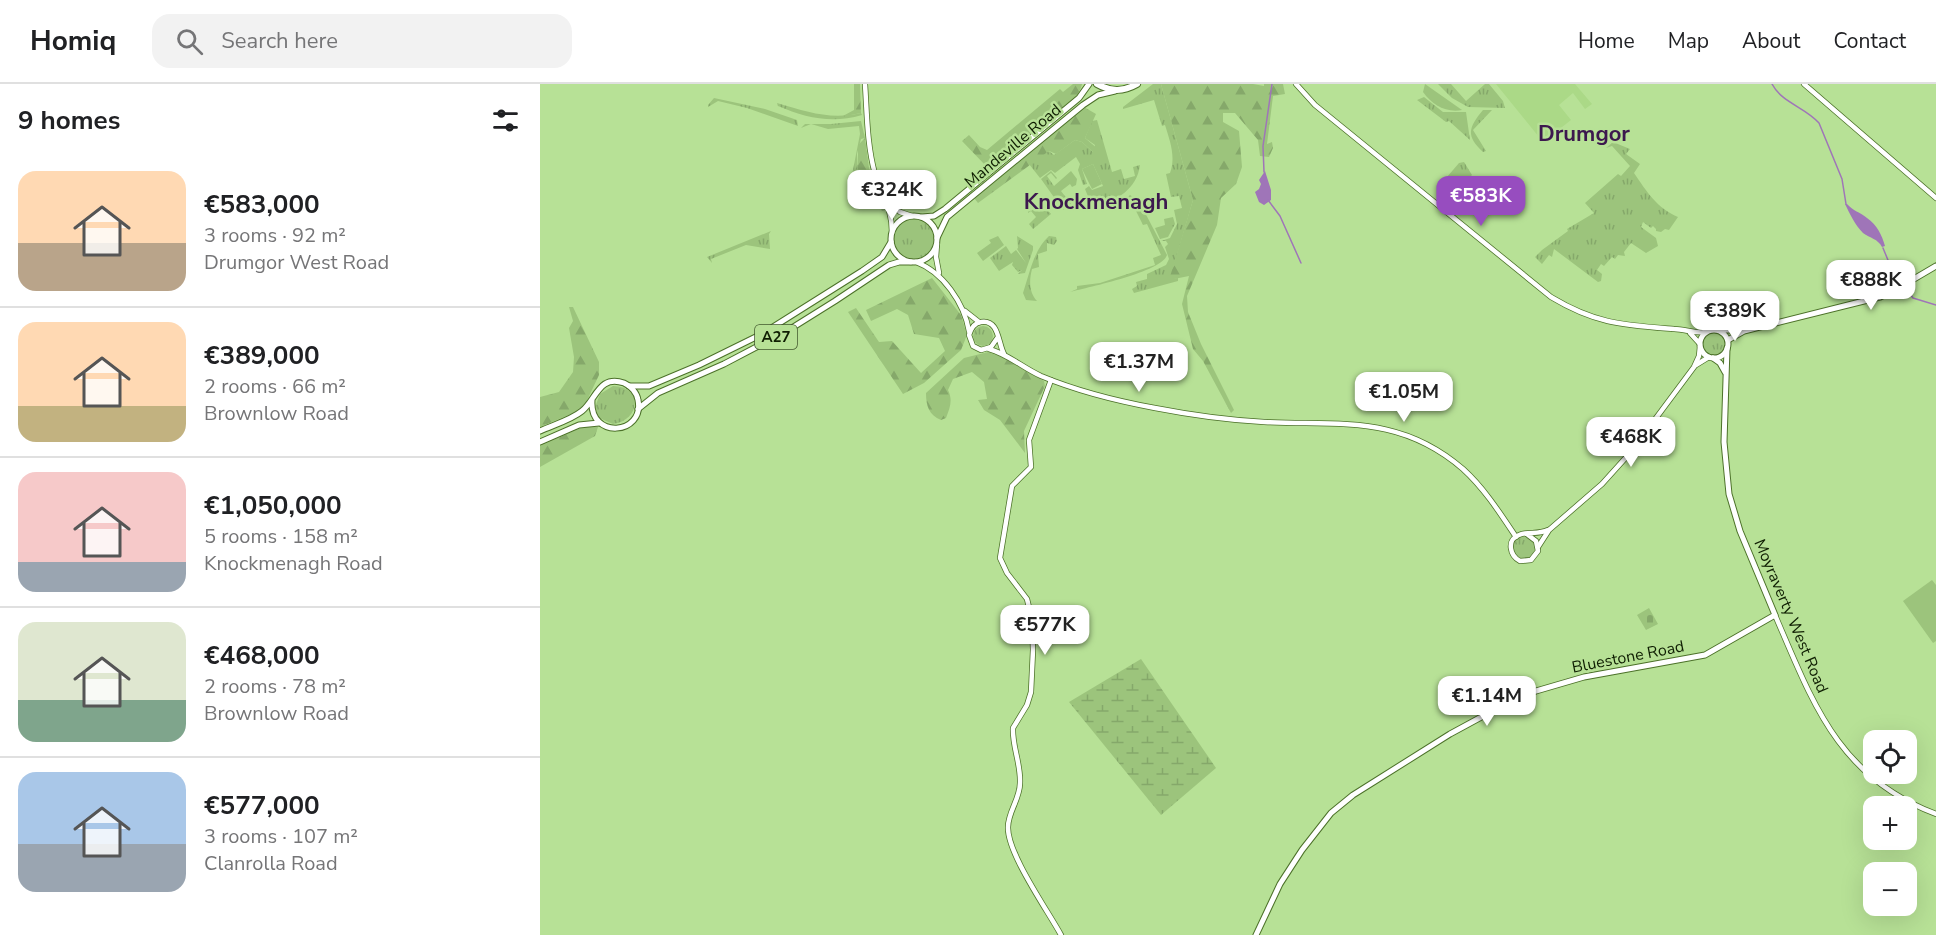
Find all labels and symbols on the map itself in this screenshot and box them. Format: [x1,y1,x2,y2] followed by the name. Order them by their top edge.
[960,99,1066,193] street label: Mandeville Road
[1538,119,1630,149] district label: Drumgor
[850,170,934,221] pin: €324K
[1439,176,1523,227] pin: €583K
[1024,187,1168,217] district label: Knockmenagh
[1829,260,1913,311] pin: €888K
[1693,291,1777,342] pin: €389K
[755,325,797,349] road number: A27
[1090,342,1188,393] pin: €1.37M
[1355,372,1453,423] pin: €1.05M
[1589,417,1673,468] pin: €468K
[1749,536,1833,696] street label: Moyraverty West Road
[1003,605,1087,656] pin: €577K
[1570,635,1686,679] street label: Bluestone Road
[1438,676,1536,727] pin: €1.14M

